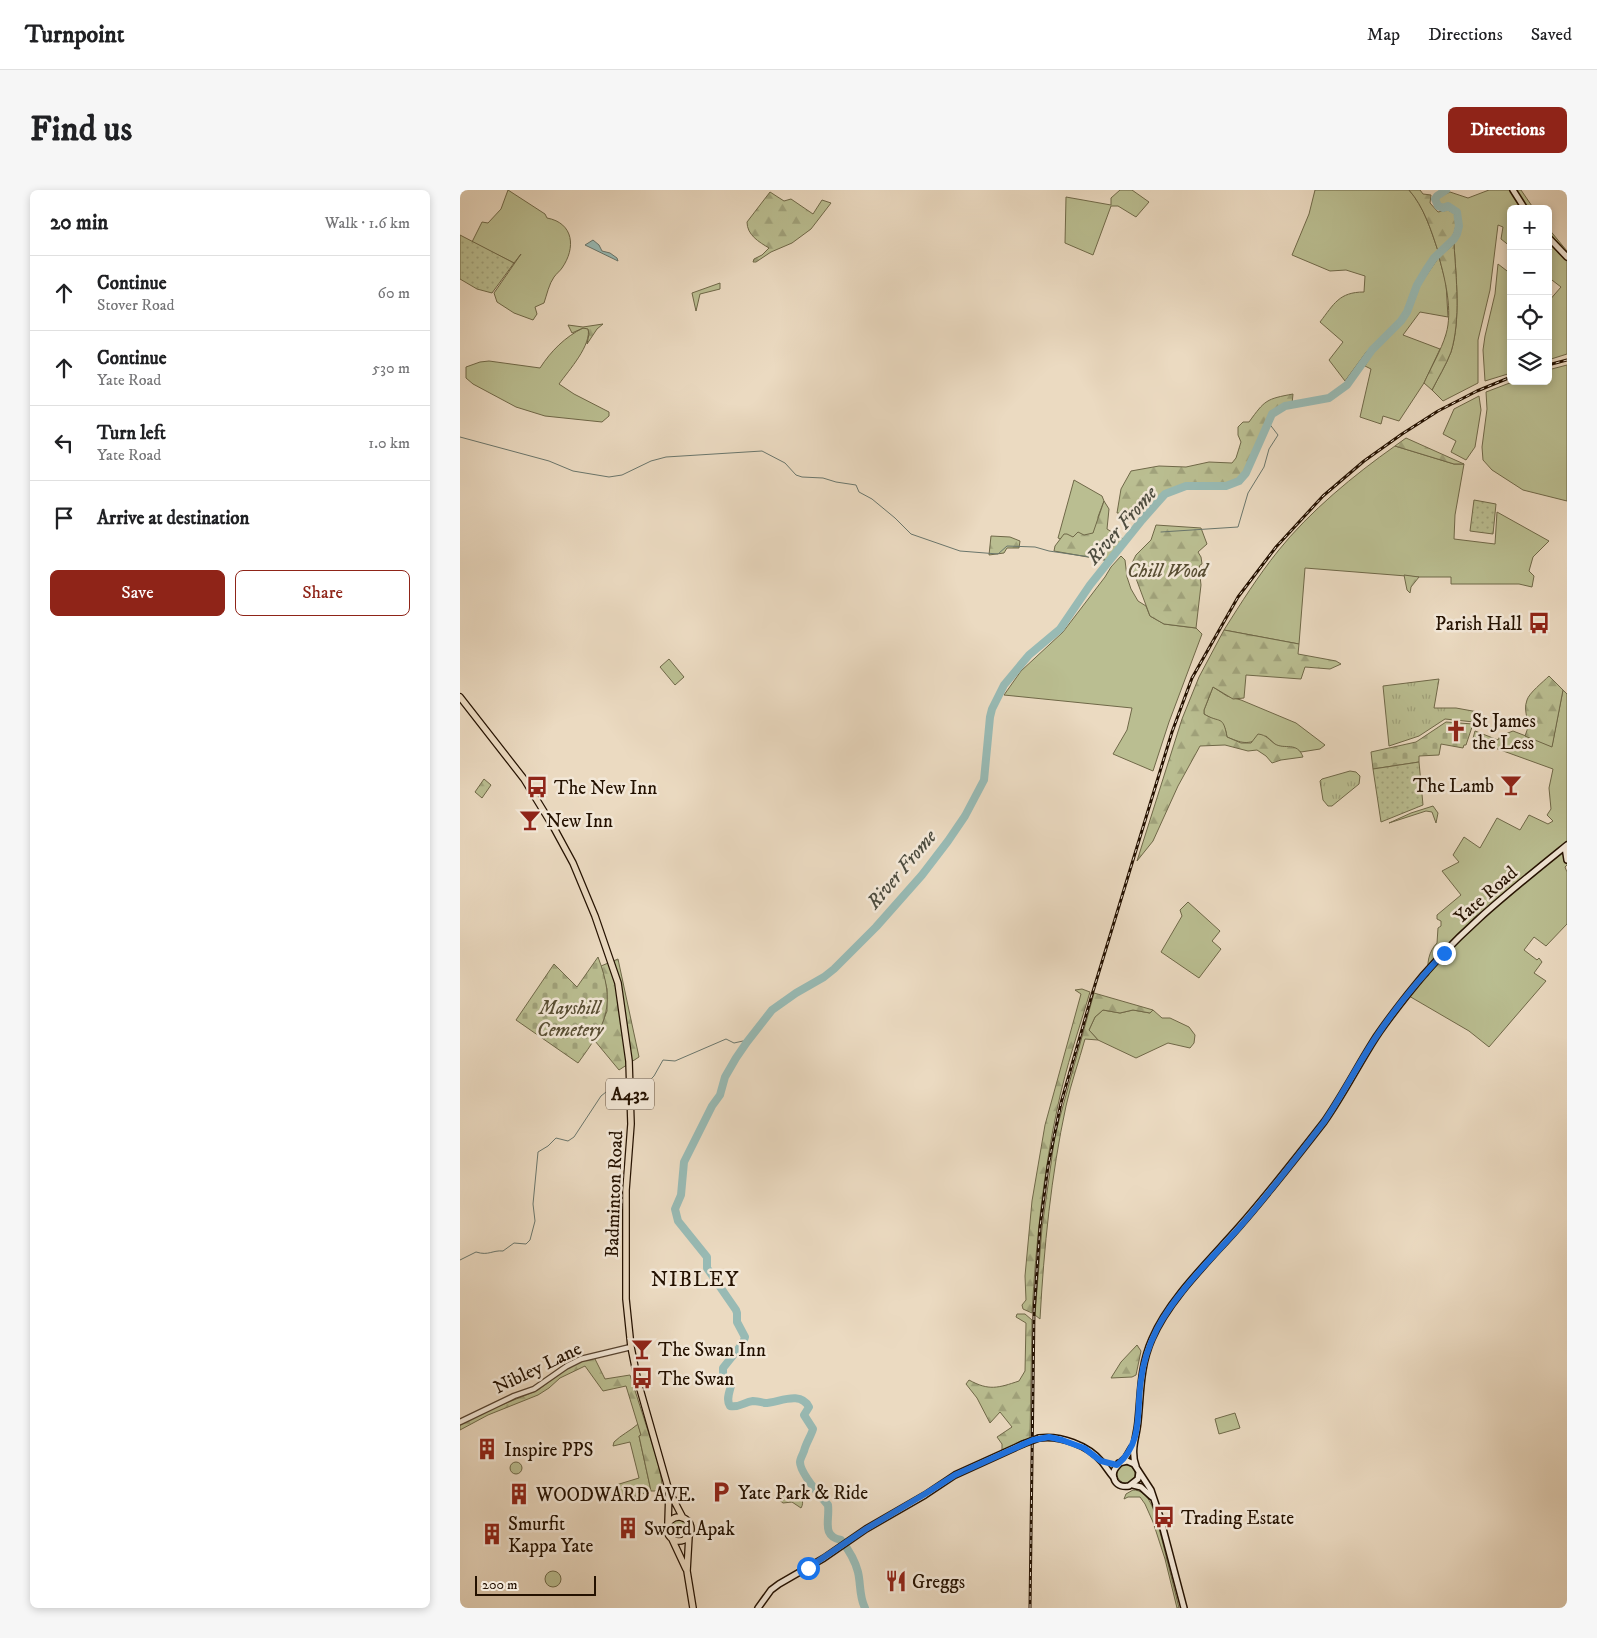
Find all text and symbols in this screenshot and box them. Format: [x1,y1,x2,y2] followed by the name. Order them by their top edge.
[25,20,124,50] text: Turnpoint
[1367,24,1400,46] text: Map
[1428,24,1503,46] text: Directions
[1531,24,1572,46] text: Saved
[1448,107,1567,153] button: Directions
[30,108,132,152] text: Find us
[1507,205,1552,385] map controls
[1507,205,1552,250] button: +
[50,210,108,236] text: 20 min
[325,213,410,233] text: Walk · 1.6 km
[1507,250,1552,295] button: −
[97,272,167,295] text: Continue
[50,279,78,307] icon: ahead
[378,283,410,303] text: 60 m
[97,295,174,315] text: Stover Road
[1507,295,1552,340] button: locate
[1507,340,1552,385] button: layers
[97,347,167,370] text: Continue
[50,354,78,382] icon: ahead
[372,358,410,378] text: 530 m
[97,370,161,390] text: Yate Road
[97,422,166,445] text: Turn left
[50,429,78,457] icon: left
[368,433,410,453] text: 1.0 km
[97,445,161,465] text: Yate Road
[1081,481,1164,571] water label: River Frome
[50,504,78,532] icon: arrive
[97,507,249,530] text: Arrive at destination
[1127,560,1210,583] park label: Chill Wood
[50,570,225,616] button: Save
[235,570,410,616] button: Share
[1526,610,1552,636] bus stop icon: Parish Hall
[1435,613,1522,636] place label: Parish Hall
[1472,710,1536,755] place label: St James the Less
[1443,718,1469,744] church icon: St James the Less
[1498,772,1524,798] bar icon: The Lamb
[524,774,550,800] bus stop icon: The New Inn
[1413,775,1494,798] place label: The Lamb
[554,777,657,800] place label: The New Inn
[517,807,543,833] bar icon: New Inn
[546,810,613,833] place label: New Inn
[861,824,943,916] water label: River Frome
[1450,861,1523,929] street label: Yate Road
[1433,942,1456,965] route end
[537,997,605,1042] park label: Mayshill Cemetery
[606,1079,654,1110] road number: A432
[601,1130,628,1258] street label: Badminton Road
[651,1267,739,1293] district label: NIBLEY
[629,1336,655,1362] bar icon: The Swan Inn
[490,1337,585,1399] street label: Nibley Lane
[658,1339,766,1362] place label: The Swan Inn
[629,1365,655,1391] bus stop icon: The Swan
[658,1368,734,1391] place label: The Swan
[474,1436,500,1462] building icon: Inspire PPS
[504,1439,594,1462] place label: Inspire PPS
[708,1479,734,1505] parking icon: Yate Park & Ride
[506,1481,532,1507] building icon: WOODWARD AVE.
[738,1482,868,1505] place label: Yate Park & Ride
[535,1484,695,1507] place label: WOODWARD AVE.
[1151,1504,1177,1530] bus stop icon: Trading Estate
[1181,1507,1294,1530] place label: Trading Estate
[508,1513,594,1558] place label: Smurfit Kappa Yate
[615,1515,641,1541] building icon: Sword Apak
[644,1518,735,1541] place label: Sword Apak
[479,1521,505,1547] building icon: Smurfit Kappa Yate
[797,1557,820,1580] route start
[883,1568,909,1594] restaurant icon: Greggs
[912,1571,965,1594] place label: Greggs
[475,1573,596,1596] scale bar
[482,1576,517,1594] text: 200 m

